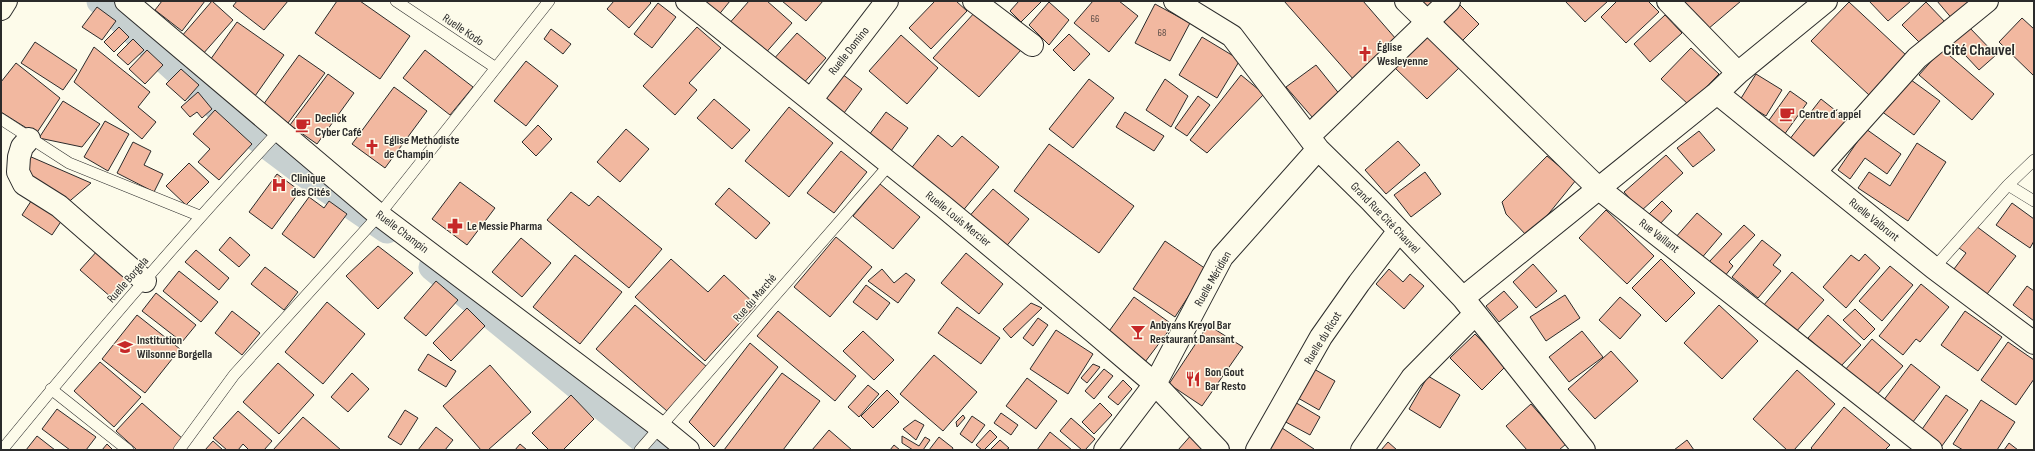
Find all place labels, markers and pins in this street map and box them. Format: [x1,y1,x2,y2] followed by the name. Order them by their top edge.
[1377,40,1428,69] place label: Église Wesleyenne
[1356,45,1374,63] church icon: Église Wesleyenne
[1778,105,1796,123] cafe icon: Centre d´appel
[1799,107,1861,122] place label: Centre d´appel
[315,111,362,140] place label: Declick Cyber Café
[294,116,312,134] cafe icon: Declick Cyber Café
[384,133,459,162] place label: Eglise Methodiste de Champin
[363,138,381,156] church icon: Eglise Methodiste de Champin
[291,171,330,200] place label: Clinique des Cités
[270,176,288,194] hospital icon: Clinique des Cités
[446,217,464,235] pharmacy icon: Le Messie Pharma
[467,219,542,234] place label: Le Messie Pharma
[1149,318,1235,347] place label: Anbyans Kreyol Bar Restaurant Dansant
[1129,323,1147,341] bar icon: Anbyans Kreyol Bar Restaurant Dansant
[137,333,212,362] place label: Institution Wilsonne Borgella
[116,338,134,356] school or university icon: Institution Wilsonne Borgella
[1205,365,1246,394] place label: Bon Gout Bar Resto
[1184,370,1202,388] restaurant icon: Bon Gout Bar Resto

